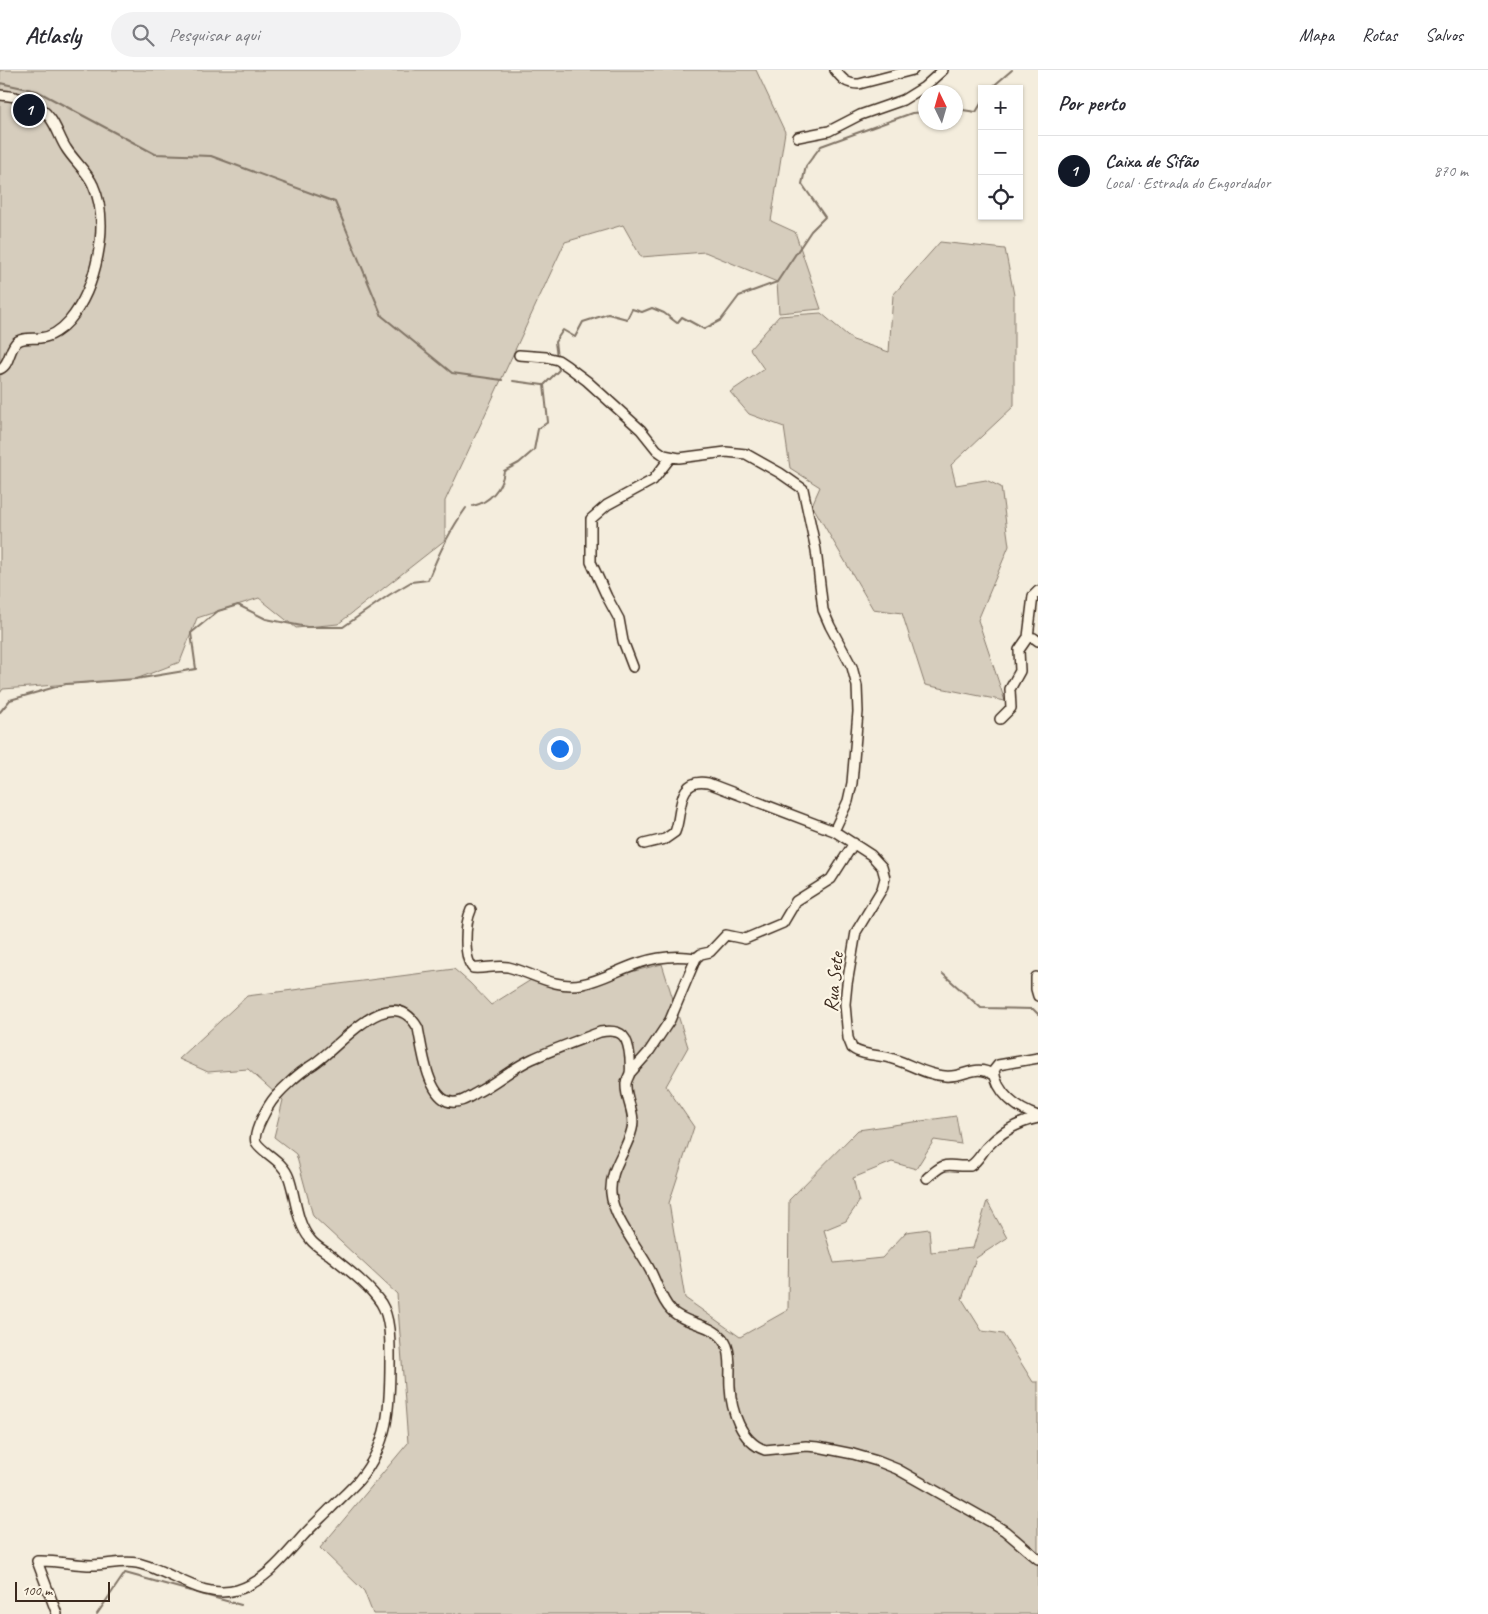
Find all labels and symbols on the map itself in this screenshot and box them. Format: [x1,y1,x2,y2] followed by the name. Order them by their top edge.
[918,85,963,130] north arrow
[13,91,45,129] pin: 1
[547,736,573,762] your location
[818,950,849,1013] street label: Rua Sete
[15,1579,110,1602] scale bar

